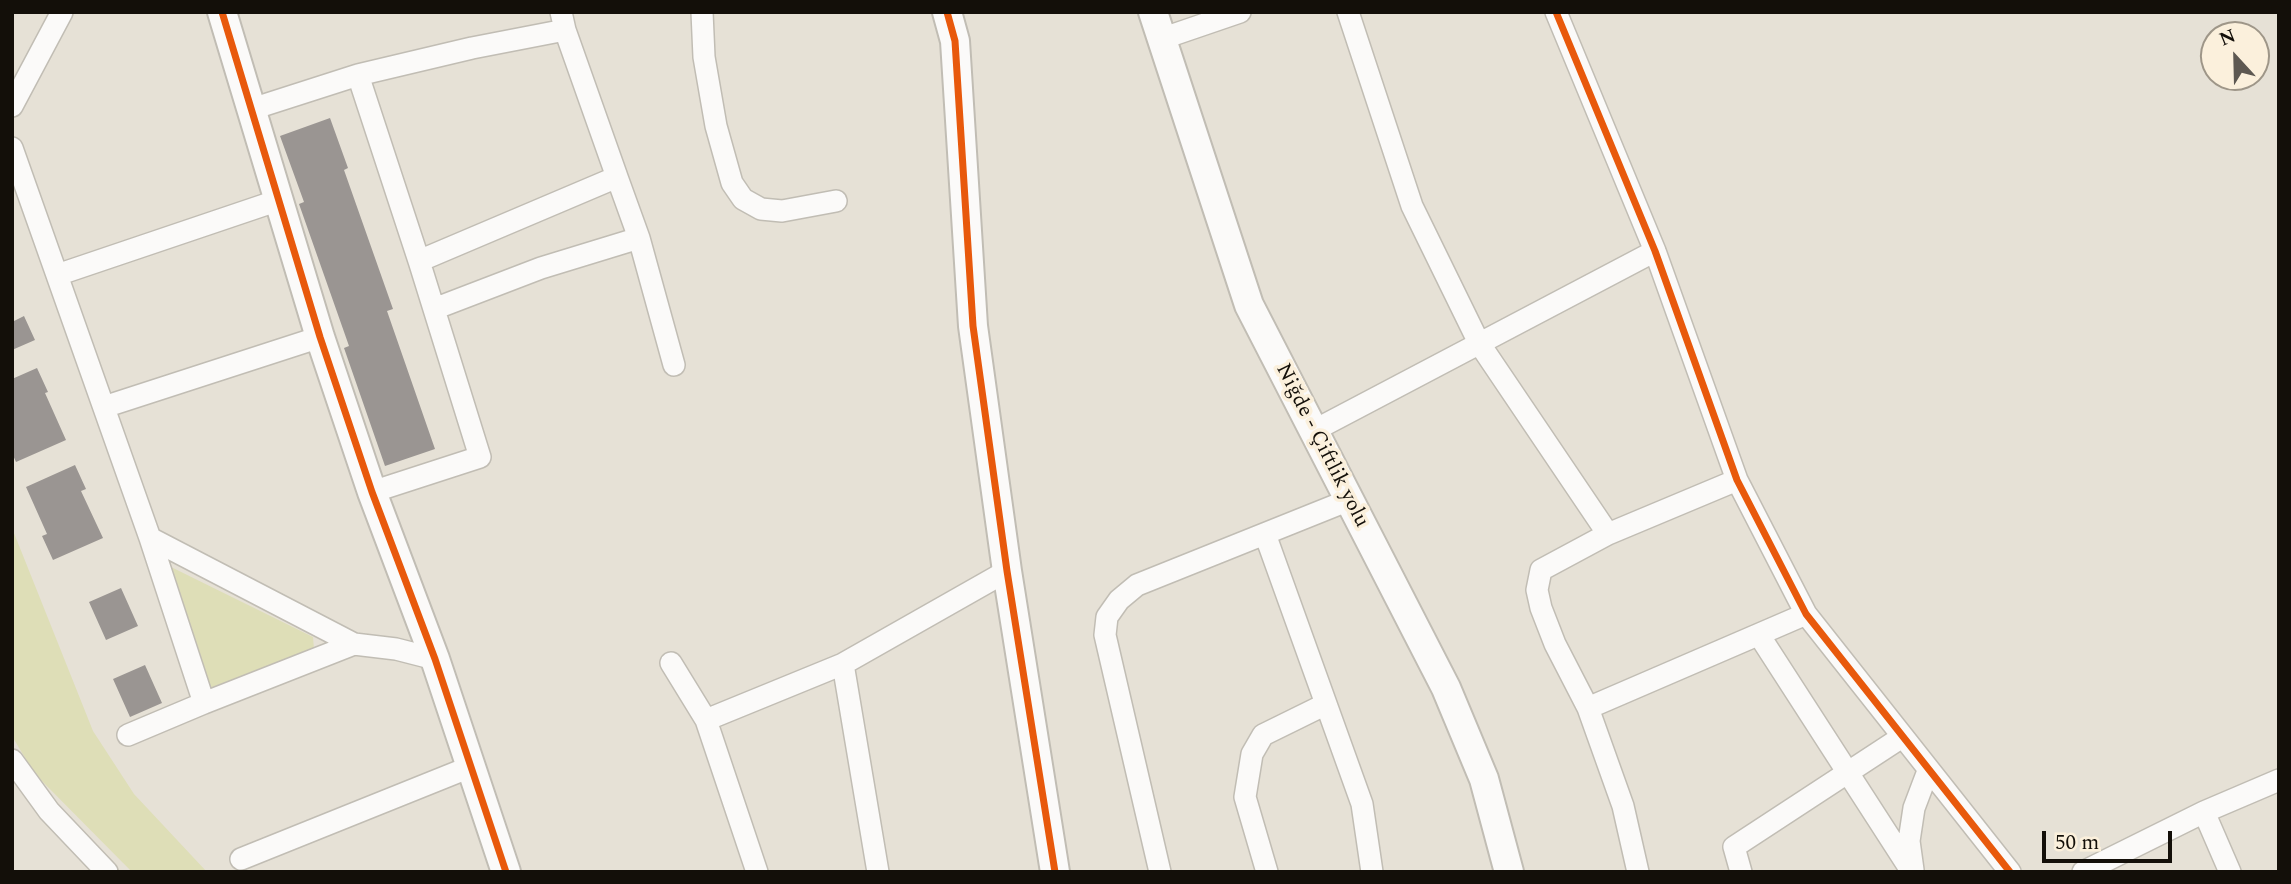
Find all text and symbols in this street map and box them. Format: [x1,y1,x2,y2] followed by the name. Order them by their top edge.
[2200,21,2270,91] north arrow
[2215,22,2240,54] text: N
[1269,360,1373,532] street label: Niğde - Çiftlik yolu
[2046,818,2176,862] scale bar
[2055,827,2099,859] text: 50 m

